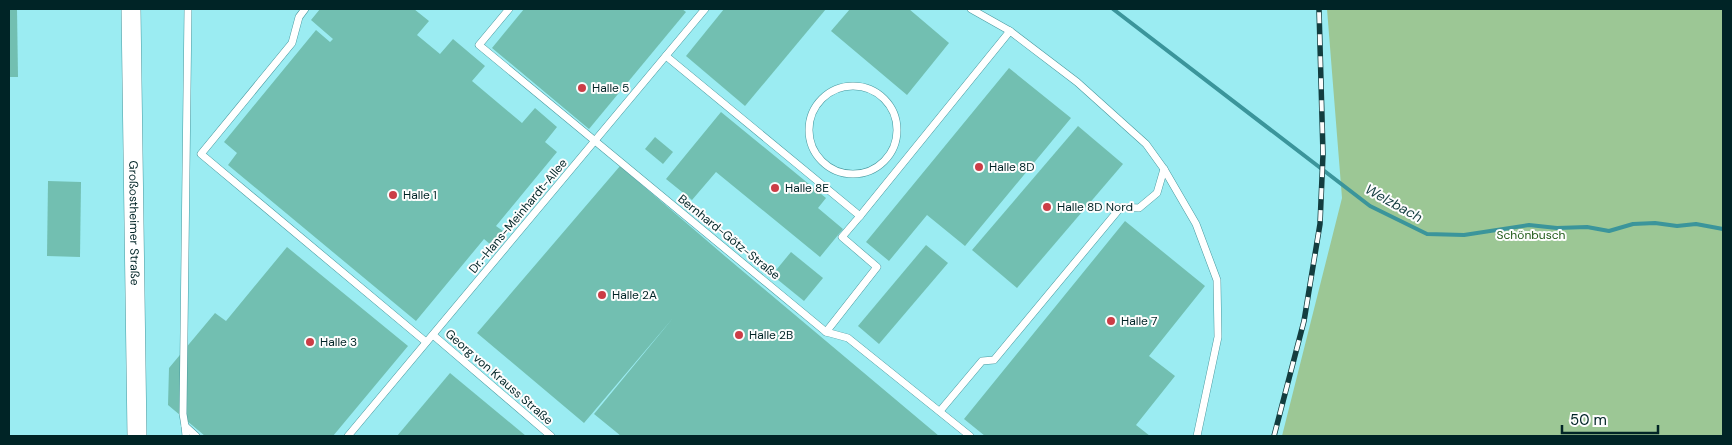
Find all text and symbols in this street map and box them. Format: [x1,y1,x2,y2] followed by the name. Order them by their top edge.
[592,80,629,96] place label: Halle 5
[576,82,588,94] marker: Halle 5
[465,155,571,277] street label: Dr.-Hans-Meinhardt-Allee
[989,159,1035,175] place label: Halle 8D
[125,160,143,286] street label: Großostheimer Straße
[973,161,985,173] marker: Halle 8D
[785,180,829,196] place label: Halle 8E
[1362,180,1426,226] water label: Welzbach
[769,182,781,194] marker: Halle 8E
[403,187,437,203] place label: Halle 1
[387,189,399,201] marker: Halle 1
[675,191,783,283] street label: Bernhard-Götz-Straße
[1057,199,1133,215] place label: Halle 8D Nord
[1041,201,1053,213] marker: Halle 8D Nord
[1497,227,1566,243] park label: Schönbusch
[612,287,657,303] place label: Halle 2A
[596,289,608,301] marker: Halle 2A
[1121,313,1157,329] place label: Halle 7
[1105,315,1117,327] marker: Halle 7
[442,326,556,428] street label: Georg von Krauss Straße
[749,327,793,343] place label: Halle 2B
[733,329,745,341] marker: Halle 2B
[320,334,357,350] place label: Halle 3
[304,336,316,348] marker: Halle 3
[1562,402,1658,434] scale bar
[1570,410,1607,430] text: 50 m

